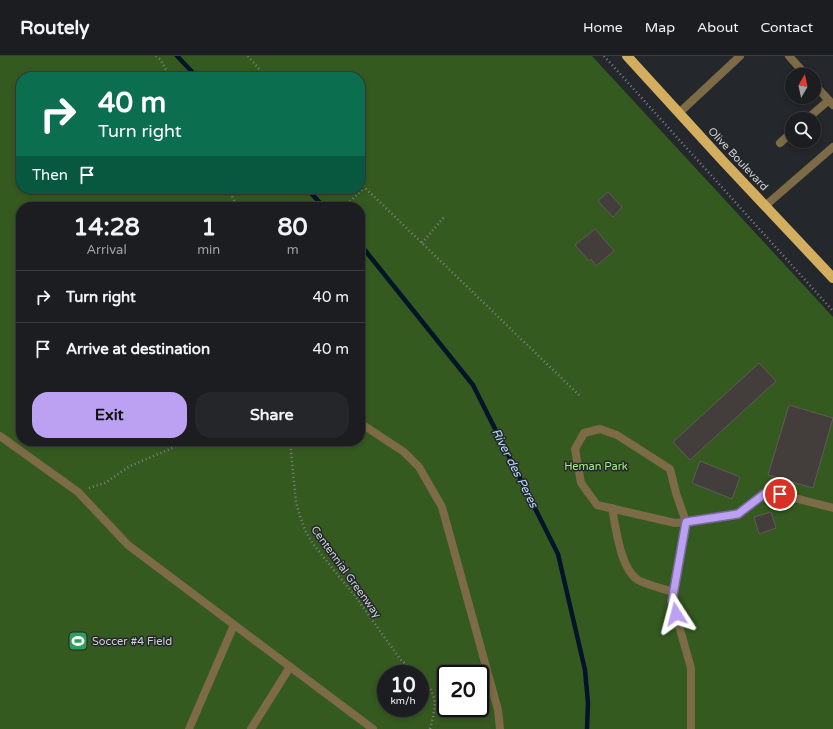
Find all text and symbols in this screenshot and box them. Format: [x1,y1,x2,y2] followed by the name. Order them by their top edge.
[20,17,89,39] text: Routely
[583,19,623,36] text: Home
[645,19,675,36] text: Map
[697,19,739,36] text: About
[761,19,813,36] text: Contact
[785,68,821,104] north arrow
[785,68,821,148] map controls
[98,86,166,120] text: 40 m
[32,88,84,140] icon: right
[785,112,821,148] button: search
[98,120,182,142] text: Turn right
[705,125,771,193] street label: Olive Boulevard
[76,164,98,186] icon: arrive
[32,166,68,184] text: Then
[73,213,140,242] text: 14:28
[201,213,216,242] text: 1
[278,213,308,242] text: 80
[86,242,127,258] text: Arrival
[197,242,220,258] text: min
[287,242,299,258] text: m
[32,286,54,308] icon: right
[66,288,136,306] text: Turn right
[312,288,349,306] text: 40 m
[32,338,54,360] icon: arrive
[66,340,210,358] text: Arrive at destination
[312,340,349,358] text: 40 m
[32,392,187,438] button: Exit
[195,392,349,438] button: Share
[489,426,542,511] water label: River des Peres
[564,460,628,473] park label: Heman Park
[763,477,797,511] pin
[769,483,791,505] icon: arrive
[308,523,384,621] street label: Centennial Greenway
[655,593,697,635] position arrow
[67,630,89,652] sports icon: Soccer #4 Field
[92,635,172,648] place label: Soccer #4 Field
[437,665,489,717] speed limit sign: 20
[390,674,416,698] text: 10
[390,695,416,707] text: km/h

